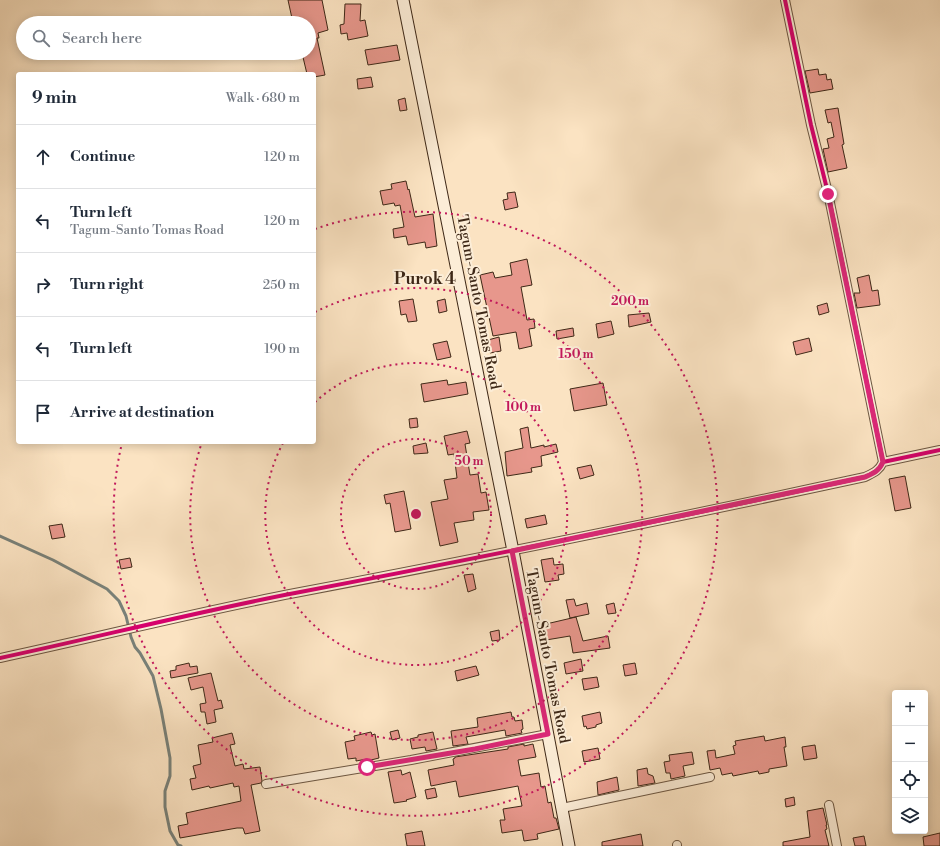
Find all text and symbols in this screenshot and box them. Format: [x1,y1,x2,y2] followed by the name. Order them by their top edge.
[16,16,316,60] search box
[30,27,52,49] icon: search
[62,29,142,48] text: Search here
[32,87,77,109] text: 9 min
[226,90,300,106] text: Walk · 680 m
[32,146,54,168] icon: ahead
[70,147,135,166] text: Continue
[264,149,300,165] text: 120 m
[819,185,837,203] route end
[70,203,132,222] text: Turn left
[32,210,54,232] icon: left
[264,213,300,229] text: 120 m
[452,213,505,392] street label: Tagum-Santo Tomas Road
[70,222,224,238] text: Tagum-Santo Tomas Road
[394,269,456,289] district label: Purok 4
[32,274,54,296] icon: right
[70,275,144,294] text: Turn right
[263,277,300,293] text: 250 m
[611,294,649,309] text: 200 m
[32,338,54,360] icon: left
[70,339,132,358] text: Turn left
[264,341,300,357] text: 190 m
[559,347,593,362] text: 150 m
[505,400,541,415] text: 100 m
[32,402,54,424] icon: arrive
[70,403,214,422] text: Arrive at destination
[454,454,484,469] text: 50 m
[409,507,423,521] centre of rings
[521,567,574,746] street label: Tagum-Santo Tomas Road
[892,690,928,834] map controls
[892,690,928,726] button: +
[892,726,928,762] button: −
[358,758,376,776] route start
[892,762,928,798] button: locate
[892,798,928,834] button: layers

